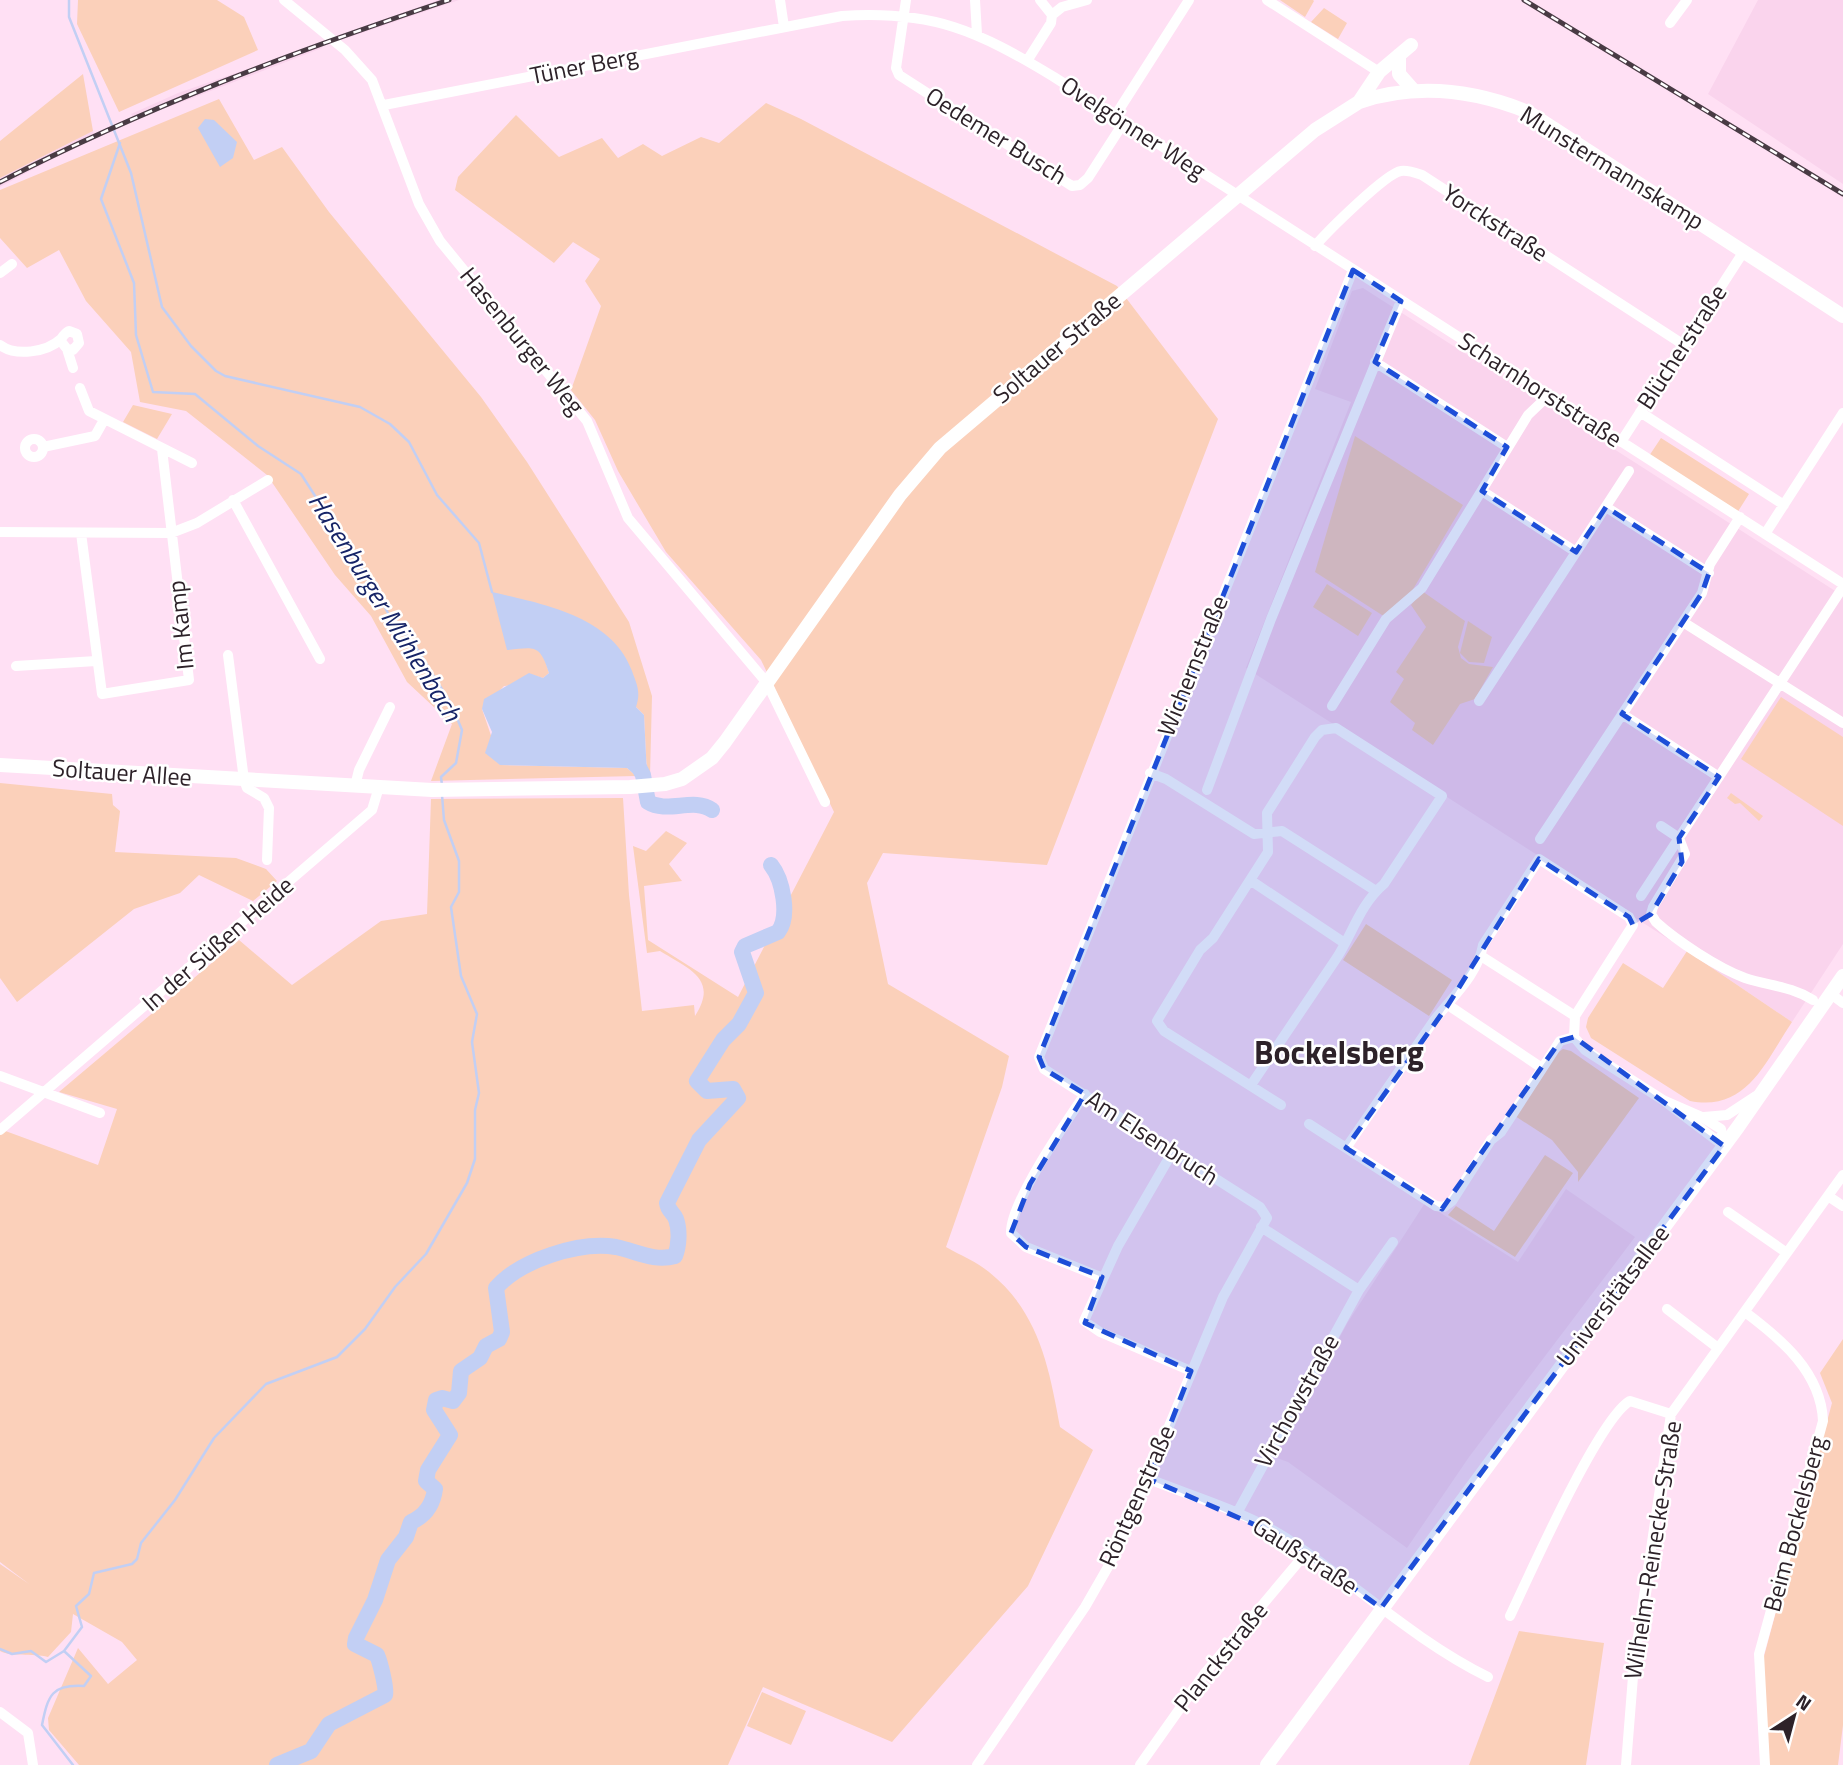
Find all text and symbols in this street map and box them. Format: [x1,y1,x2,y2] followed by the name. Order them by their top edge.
[527,37,641,93] street label: Tüner Berg
[1054,67,1213,188] street label: Ovelgönner Weg
[919,77,1074,193] street label: Oedemer Busch
[1514,96,1712,238] street label: Munstermannskamp
[1436,174,1556,270] street label: Yorckstraße
[452,259,594,422] street label: Hasenburger Weg
[1627,277,1735,416] street label: Blücherstraße
[984,283,1128,412] street label: Soltauer Straße
[1452,323,1630,456] street label: Scharnhorststraße
[299,485,472,730] water label: Hasenburger Mühlenbach
[157,579,203,672] street label: Im Kamp
[1147,590,1237,741] street label: Wichernstraße
[51,749,193,795] street label: Soltauer Allee
[134,867,301,1019] street label: In der Süßen Heide
[1254,1028,1424,1076] district label: Bockelsberg
[1079,1081,1226,1194] street label: Am Elsenbruch
[1547,1217,1677,1374] street label: Universitätsallee
[1245,1327,1348,1474] street label: Virchowstraße
[1614,1418,1690,1682] street label: Wilhelm-Reinecke-Straße
[1089,1419,1183,1572] street label: Röntgenstraße
[1753,1432,1835,1616] street label: Beim Bockelsberg
[1246,1508,1365,1603] street label: Gaußstraße
[1165,1594,1276,1719] street label: Planckstraße
[1759,1681,1829,1751] north arrow
[1790,1686,1818,1717] text: N

